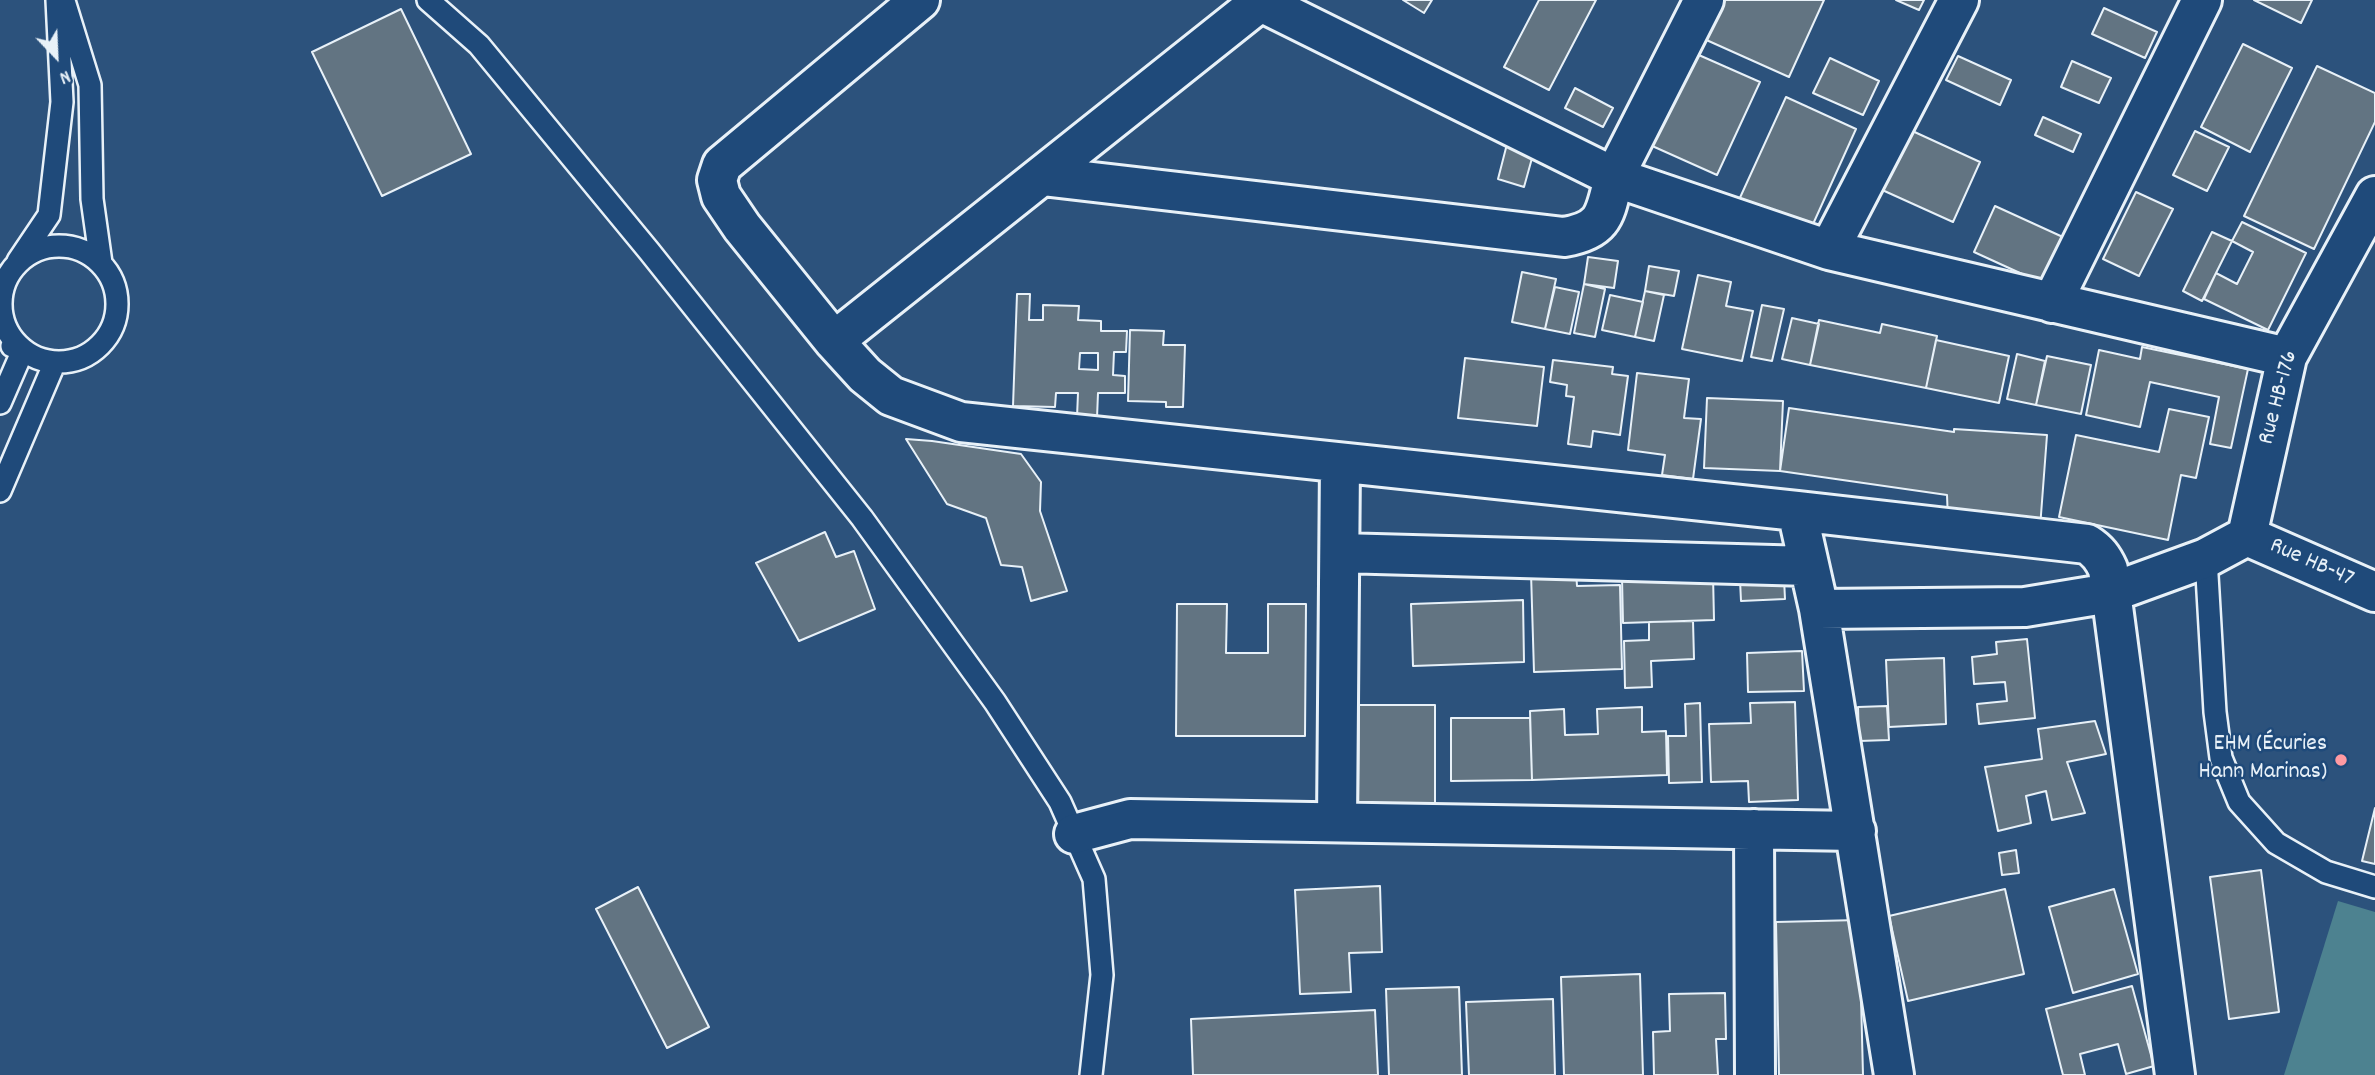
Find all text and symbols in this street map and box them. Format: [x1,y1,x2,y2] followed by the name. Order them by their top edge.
[21,21,91,91] north arrow
[55,62,74,90] text: N
[2254,348,2306,448] street label: Rue HB-176
[2264,533,2358,595] street label: Rue HB-47
[2199,732,2327,788] place label: EHM (Écuries Hann Marinas)
[2333,752,2349,768] marker: EHM (Écuries Hann Marinas)

